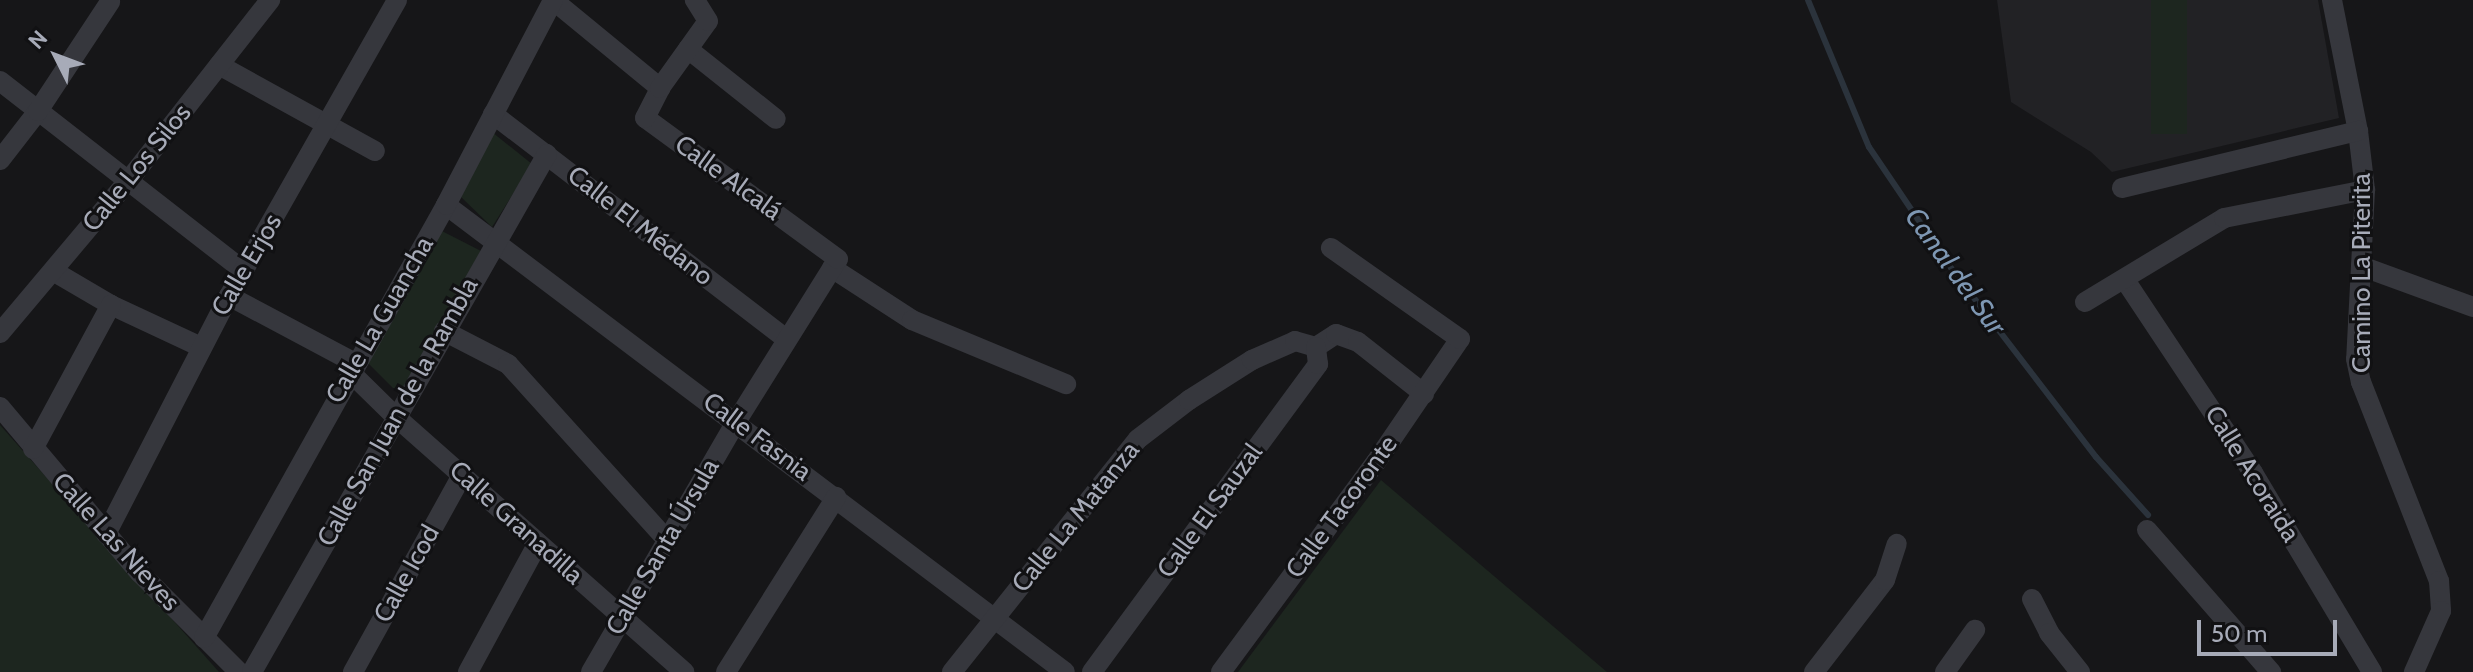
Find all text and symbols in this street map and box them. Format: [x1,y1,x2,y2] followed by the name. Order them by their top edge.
[16,16,96,96] north arrow
[23,25,53,54] text: N
[76,98,198,238] street label: Calle Los Silos
[668,129,788,227] street label: Calle Alcalá
[561,160,719,292] street label: Calle El Médano
[2346,173,2378,373] street label: Camino La Piterita
[1898,201,2014,341] water label: Canal del Sur
[205,208,289,322] street label: Calle Erjos
[320,231,440,409] street label: Calle La Guancha
[311,272,485,552] street label: Calle San Juan de la Rambla
[697,386,817,488] street label: Calle Fasnia
[2198,400,2306,548] street label: Calle Acoraida
[1280,429,1404,585] street label: Calle Tacoronte
[1006,435,1146,599] street label: Calle La Matanza
[1151,438,1269,584] street label: Calle El Sauzal
[600,453,726,641] street label: Calle Santa Úrsula
[443,455,589,591] street label: Calle Granadilla
[46,466,186,618] street label: Calle Las Nieves
[368,520,446,628] street label: Calle Icod
[2201,604,2341,654] scale bar
[2211,619,2267,648] text: 50 m

